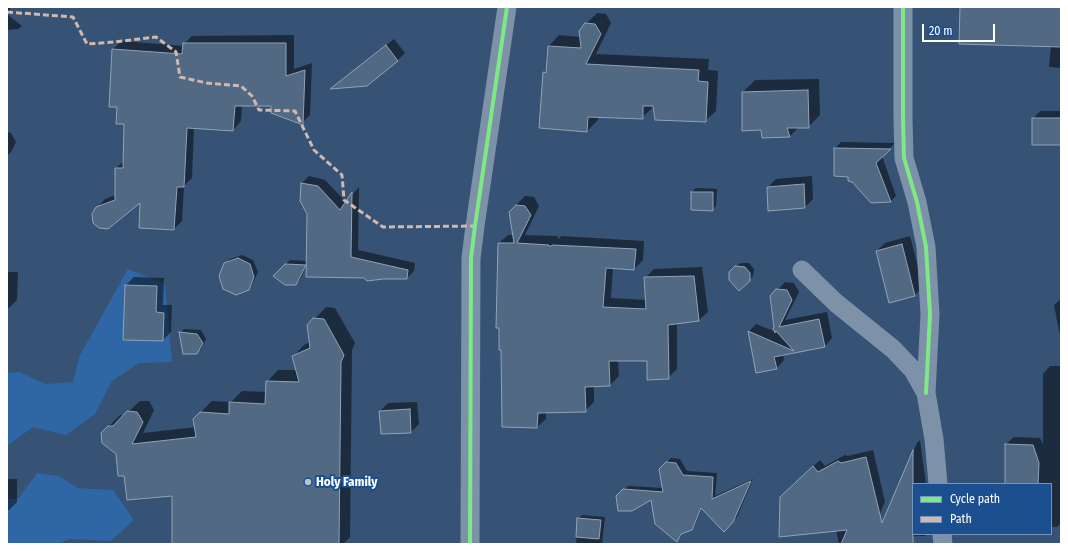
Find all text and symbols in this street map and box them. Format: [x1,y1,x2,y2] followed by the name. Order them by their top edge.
[924,16,997,42] scale bar
[929,24,953,38] text: 20 m
[316,474,377,490] place label: Holy Family
[303,477,313,487] marker: Holy Family
[912,483,1052,535] legend
[950,492,1000,506] text: Cycle path
[950,512,972,526] text: Path

